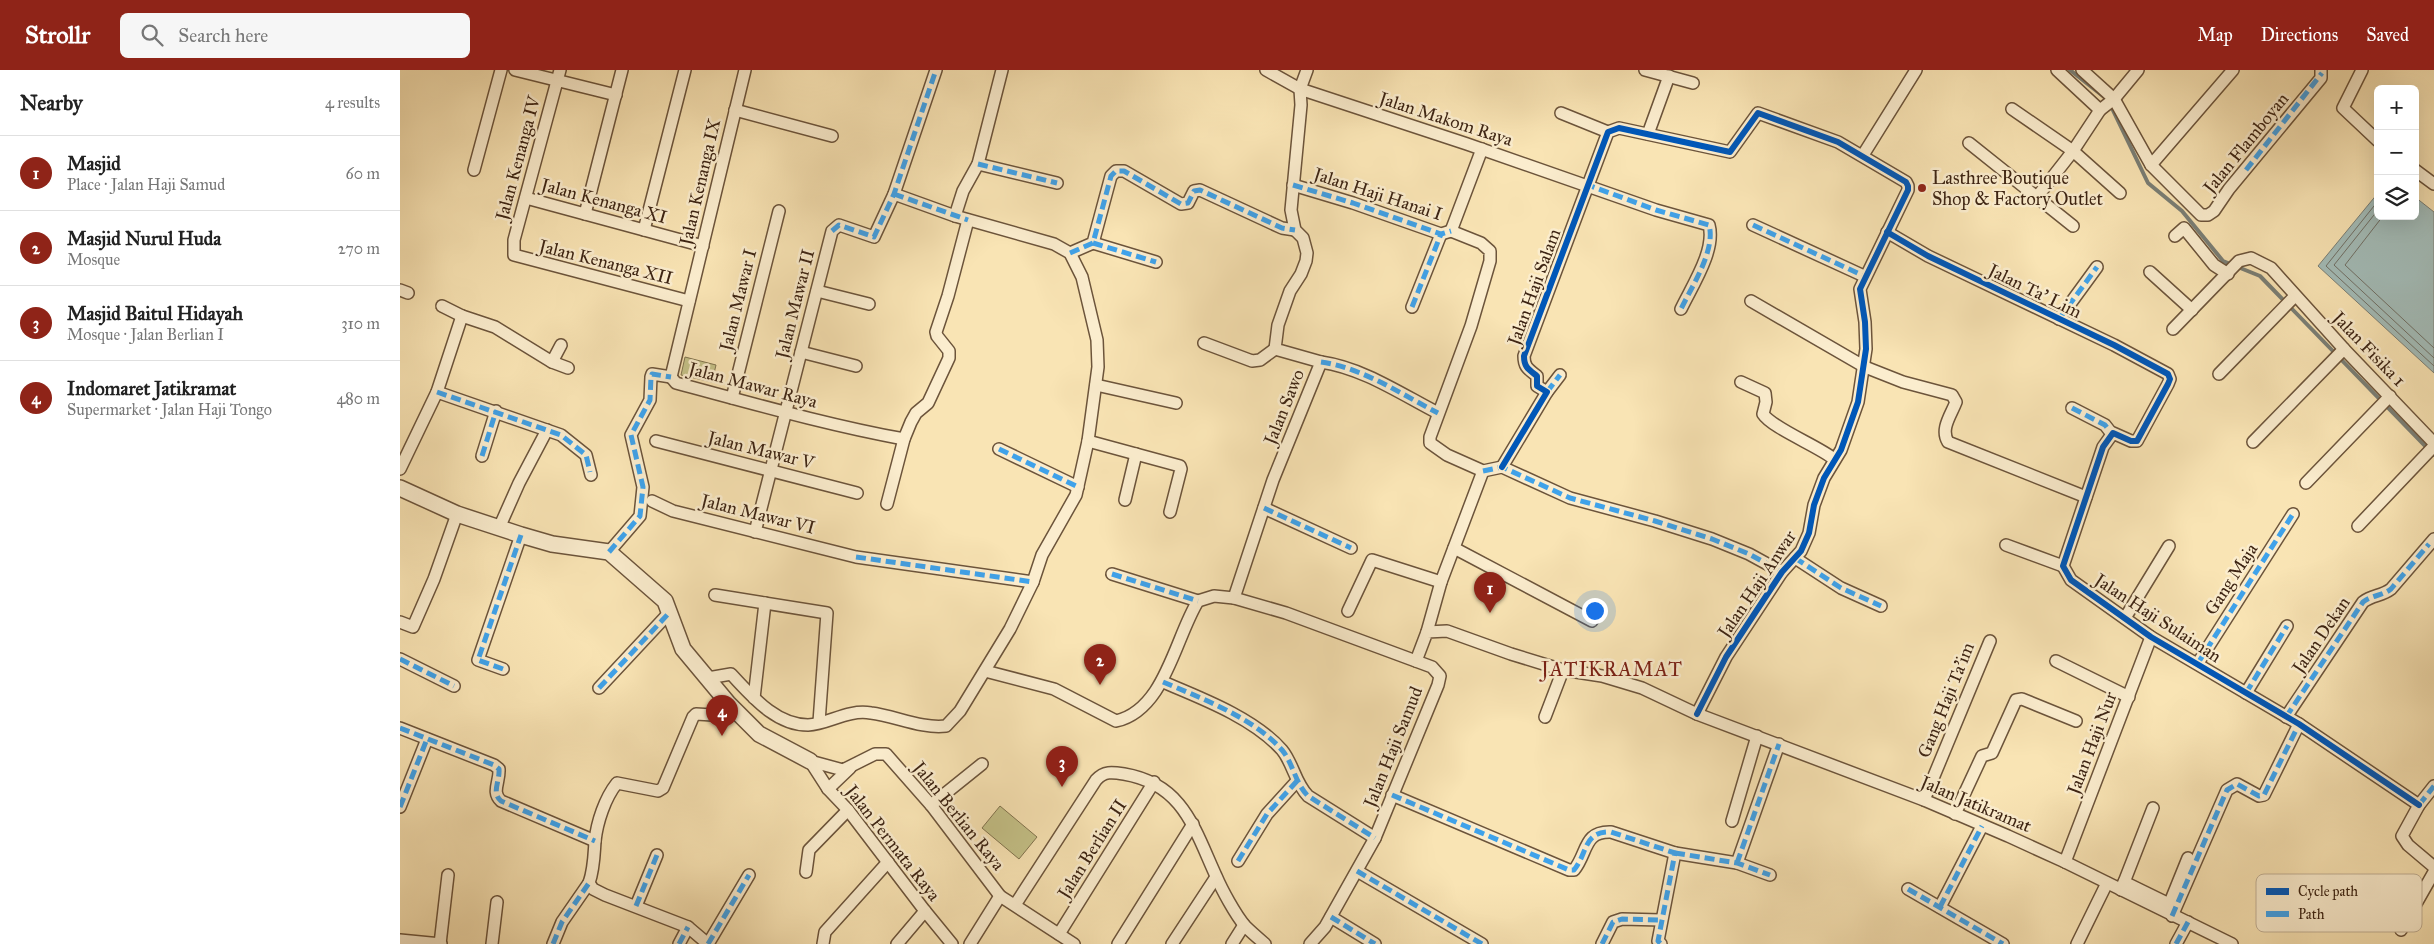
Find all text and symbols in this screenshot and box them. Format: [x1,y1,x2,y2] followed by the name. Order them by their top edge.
[120,13,470,58] search box
[25,20,90,50] text: Strollr
[138,21,166,49] icon: search
[178,24,268,47] text: Search here
[2197,24,2233,46] text: Map
[2261,24,2338,46] text: Directions
[2366,24,2409,46] text: Saved
[2374,85,2419,220] map controls
[2374,85,2419,130] button: +
[1374,86,1516,152] street label: Jalan Makom Raya
[2197,88,2294,200] street label: Jalan Flamboyan
[20,90,83,116] text: Nearby
[490,92,547,225] street label: Jalan Kenanga IV
[325,93,380,112] text: 4 results
[674,117,726,250] street label: Jalan Kenanga IX
[2374,130,2419,175] button: −
[67,152,121,175] text: Masjid
[1309,162,1445,226] street label: Jalan Haji Hanai I
[33,164,39,183] text: 1
[346,164,380,183] text: 60 m
[1932,167,2104,210] place label: Lasthree Boutique Shop & Factory Outlet
[537,173,670,229] street label: Jalan Kenanga XI
[67,175,225,194] text: Place · Jalan Haji Samud
[2374,175,2419,220] button: layers
[1916,182,1928,194] marker: Lasthree Boutique Shop & Factory Outlet
[1502,226,1566,351] street label: Jalan Haji Salam
[67,227,221,250] text: Masjid Nurul Huda
[535,234,675,290] street label: Jalan Kenanga XII
[32,239,40,258] text: 2
[338,239,380,258] text: 270 m
[714,246,762,355] street label: Jalan Mawar I
[770,247,820,363] street label: Jalan Mawar II
[67,250,120,269] text: Mosque
[1982,258,2085,324] street label: Jalan Ta' Lim
[67,302,243,325] text: Masjid Baitul Hidayah
[2326,305,2410,392] street label: Jalan Fisika 1
[33,314,39,333] text: 3
[341,314,380,333] text: 310 m
[67,325,224,344] text: Mosque · Jalan Berlian I
[684,357,820,414] street label: Jalan Mawar Raya
[1258,366,1310,450] street label: Jalan Sawo
[67,377,236,400] text: Indomaret Jatikramat
[32,389,40,408] text: 4
[336,389,380,408] text: 480 m
[67,400,272,419] text: Supermarket · Jalan Haji Tongo
[703,426,818,475] street label: Jalan Mawar V
[697,489,818,540] street label: Jalan Mawar VI
[1712,526,1802,644] street label: Jalan Haji Anwar
[2200,539,2263,619] street label: Gang Maja
[2088,568,2226,668] street label: Jalan Haji Sulaiman
[1474,572,1506,613] pin: 1
[2286,592,2356,680] street label: Jalan Dekan
[1582,598,1608,624] your location
[1913,639,1980,761] street label: Gang Haji Ta’im
[1084,644,1116,685] pin: 2
[1539,657,1683,682] district label: JATIKRAMAT
[1358,683,1428,813] street label: Jalan Haji Samud
[2062,688,2123,800] street label: Jalan Haji Nur
[706,695,738,736] pin: 4
[1046,746,1078,787] pin: 3
[906,756,1010,876] street label: Jalan Berlian Raya
[1915,770,2035,838] street label: Jalan Jatikramat
[839,779,945,906] street label: Jalan Permata Raya
[1052,795,1132,905] street label: Jalan Berlian II
[2256,874,2422,932] legend
[2298,883,2358,900] text: Cycle path
[2298,906,2325,923] text: Path

